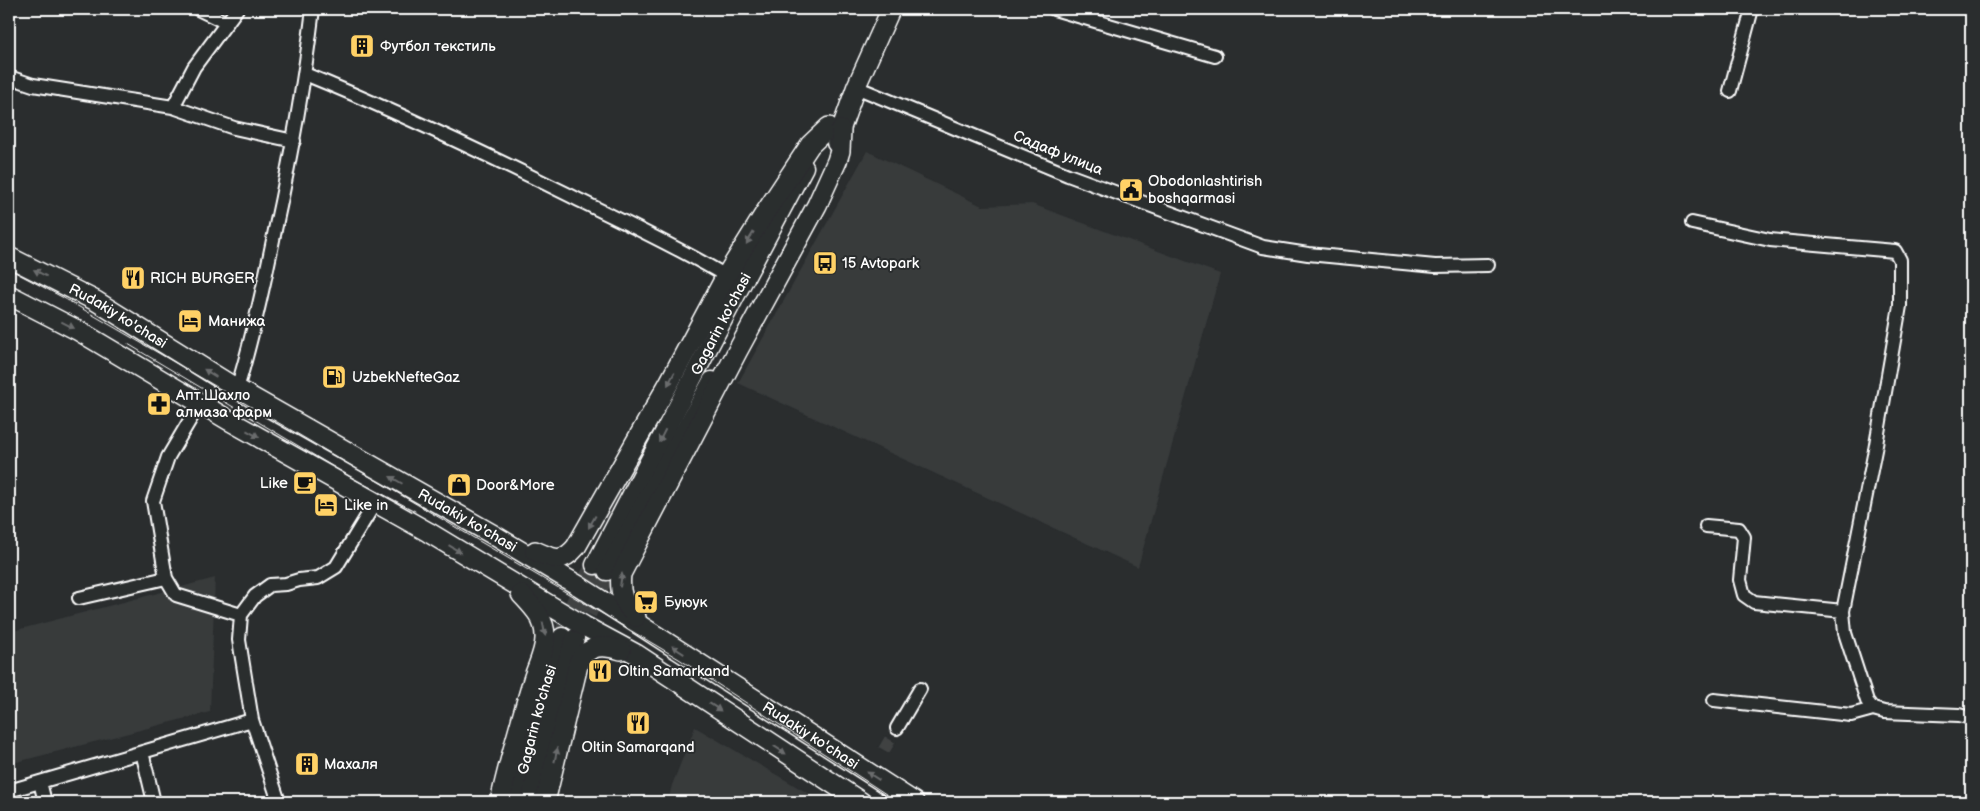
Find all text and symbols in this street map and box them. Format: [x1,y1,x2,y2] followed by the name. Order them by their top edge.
[349,33,375,59] building icon: Футбол текстиль
[380,37,496,56] place label: Футбол текстиль
[1010,126,1106,180] street label: Садаф улица
[1148,172,1262,208] place label: Obodonlashtirish boshqarmasi
[1118,177,1144,203] public building icon: Obodonlashtirish boshqarmasi
[746,231,755,244] one-way arrow
[812,250,838,276] bus stop icon: 15 Avtopark
[842,254,920,273] place label: 15 Avtopark
[120,265,146,291] restaurant icon: RICH BURGER
[32,269,47,277] one-way arrow
[150,269,255,288] place label: RICH BURGER
[686,269,755,378] street label: Gagarin ko'chasi
[66,279,171,353] street label: Rudakiy ko'chasi
[177,308,203,334] hotel icon: Манижа
[208,312,265,331] place label: Манижа
[61,321,75,329] one-way arrow
[321,364,347,390] fuel station icon: UzbekNefteGaz
[203,368,216,377] one-way arrow
[352,368,460,387] place label: UzbekNefteGaz
[667,372,675,387] one-way arrow
[175,386,272,422] place label: Апт.Шахло алмаза фарм
[146,391,172,417] pharmacy icon: Апт.Шахло алмаза фарм
[658,429,667,442] one-way arrow
[246,430,261,438] one-way arrow
[292,470,318,496] cafe icon: Like
[446,472,472,498] shop icon: Door&More
[260,474,288,493] place label: Like
[389,476,403,485] one-way arrow
[476,476,555,495] place label: Door&More
[415,484,521,556] street label: Rudakiy ko'chasi
[313,492,339,518] hotel icon: Like in
[344,496,388,515] place label: Like in
[588,515,597,528] one-way arrow
[449,544,462,553] one-way arrow
[617,571,625,587] one-way arrow
[633,589,659,615] supermarket icon: Буюук
[664,593,707,612] place label: Буюук
[540,621,548,637] one-way arrow
[671,645,684,655] one-way arrow
[587,658,613,684] restaurant icon: Oltin Samarkand
[513,662,561,776] street label: Gagarin ko'chasi
[618,662,730,681] place label: Oltin Samarkand
[759,697,862,773] street label: Rudakiy ko'chasi
[708,702,722,712] one-way arrow
[625,710,651,736] restaurant icon: Oltin Samarqand
[582,738,694,757] place label: Oltin Samarqand
[773,745,787,755] one-way arrow
[552,747,560,762] one-way arrow
[294,751,320,777] building icon: Махаля
[324,755,378,774] place label: Махаля
[867,771,880,780] one-way arrow

